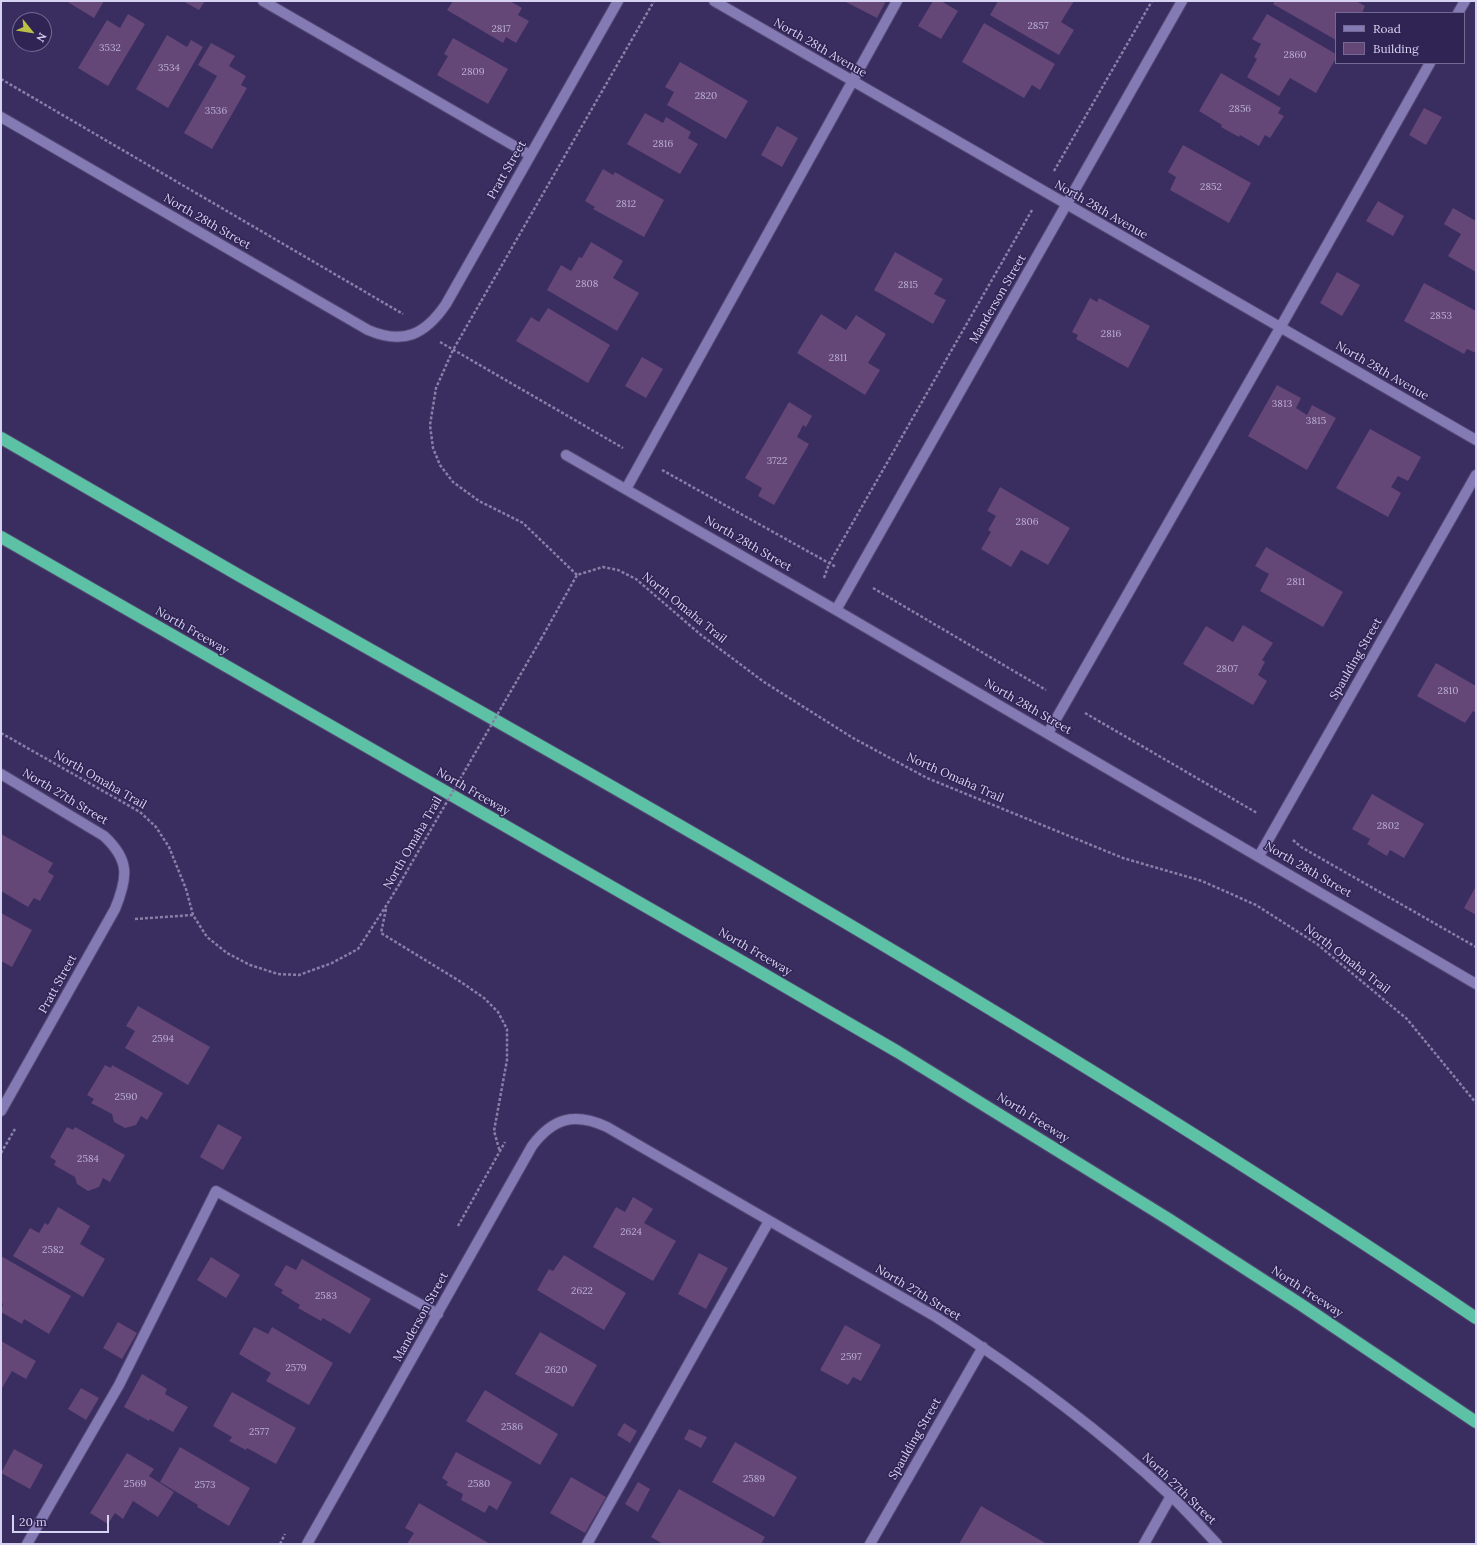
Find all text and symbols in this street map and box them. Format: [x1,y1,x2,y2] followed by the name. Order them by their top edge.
[12,12,52,52] north arrow
[1335,12,1465,64] legend
[771,15,869,81] street label: North 28th Avenue
[1027,20,1049,32] house number: 2857
[1373,21,1401,36] text: Road
[491,23,511,35] house number: 2817
[33,30,50,45] text: N
[1373,41,1419,56] text: Building
[99,42,121,54] house number: 3532
[1284,49,1306,61] house number: 2860
[158,62,180,74] house number: 3534
[462,66,484,78] house number: 2809
[695,90,717,102] house number: 2820
[1229,103,1251,115] house number: 2856
[205,105,227,117] house number: 3536
[484,138,530,202] street label: Pratt Street
[653,138,673,150] house number: 2816
[1052,177,1150,243] street label: North 28th Avenue
[1200,181,1222,193] house number: 2852
[161,191,253,253] street label: North 28th Street
[616,198,636,210] house number: 2812
[967,252,1029,346] street label: Manderson Street
[576,278,598,290] house number: 2808
[898,279,918,291] house number: 2815
[1430,310,1452,322] house number: 2853
[1101,328,1121,340] house number: 2816
[1333,338,1431,404] street label: North 28th Avenue
[829,352,847,364] house number: 2811
[1272,398,1292,410] house number: 3813
[1306,415,1326,427] house number: 3815
[767,455,787,467] house number: 3722
[702,513,794,575] street label: North 28th Street
[1016,516,1038,528] house number: 2806
[639,569,729,647] street label: North Omaha Trail
[1287,576,1305,588] house number: 2811
[153,604,231,658] street label: North Freeway
[1327,616,1385,702] street label: Spaulding Street
[1216,663,1238,675] house number: 2807
[982,676,1074,738] street label: North 28th Street
[1438,685,1458,697] house number: 2810
[51,748,149,812] street label: North Omaha Trail
[904,750,1006,806] street label: North Omaha Trail
[434,765,512,819] street label: North Freeway
[20,766,110,828] street label: North 27th Street
[381,794,445,892] street label: North Omaha Trail
[1377,820,1399,832] house number: 2802
[1262,839,1354,901] street label: North 28th Street
[1301,921,1393,997] street label: North Omaha Trail
[716,925,794,979] street label: North Freeway
[36,952,80,1016] street label: Pratt Street
[152,1033,174,1045] house number: 2594
[994,1090,1072,1146] street label: North Freeway
[115,1091,137,1103] house number: 2590
[77,1153,99,1165] house number: 2584
[620,1226,642,1238] house number: 2624
[42,1244,64,1256] house number: 2582
[873,1262,963,1324] street label: North 27th Street
[1268,1263,1346,1321] street label: North Freeway
[390,1270,452,1364] street label: Manderson Street
[571,1285,593,1297] house number: 2622
[315,1290,337,1302] house number: 2583
[841,1351,861,1363] house number: 2597
[285,1362,307,1374] house number: 2579
[545,1364,567,1376] house number: 2620
[886,1396,944,1482] street label: Spaulding Street
[501,1421,523,1433] house number: 2586
[249,1426,269,1438] house number: 2577
[1139,1450,1219,1528] street label: North 27th Street
[743,1473,765,1485] house number: 2589
[124,1478,146,1490] house number: 2569
[468,1478,490,1490] house number: 2580
[195,1479,215,1491] house number: 2573
[14,1507,111,1533] scale bar
[19,1514,47,1529] text: 20 m

